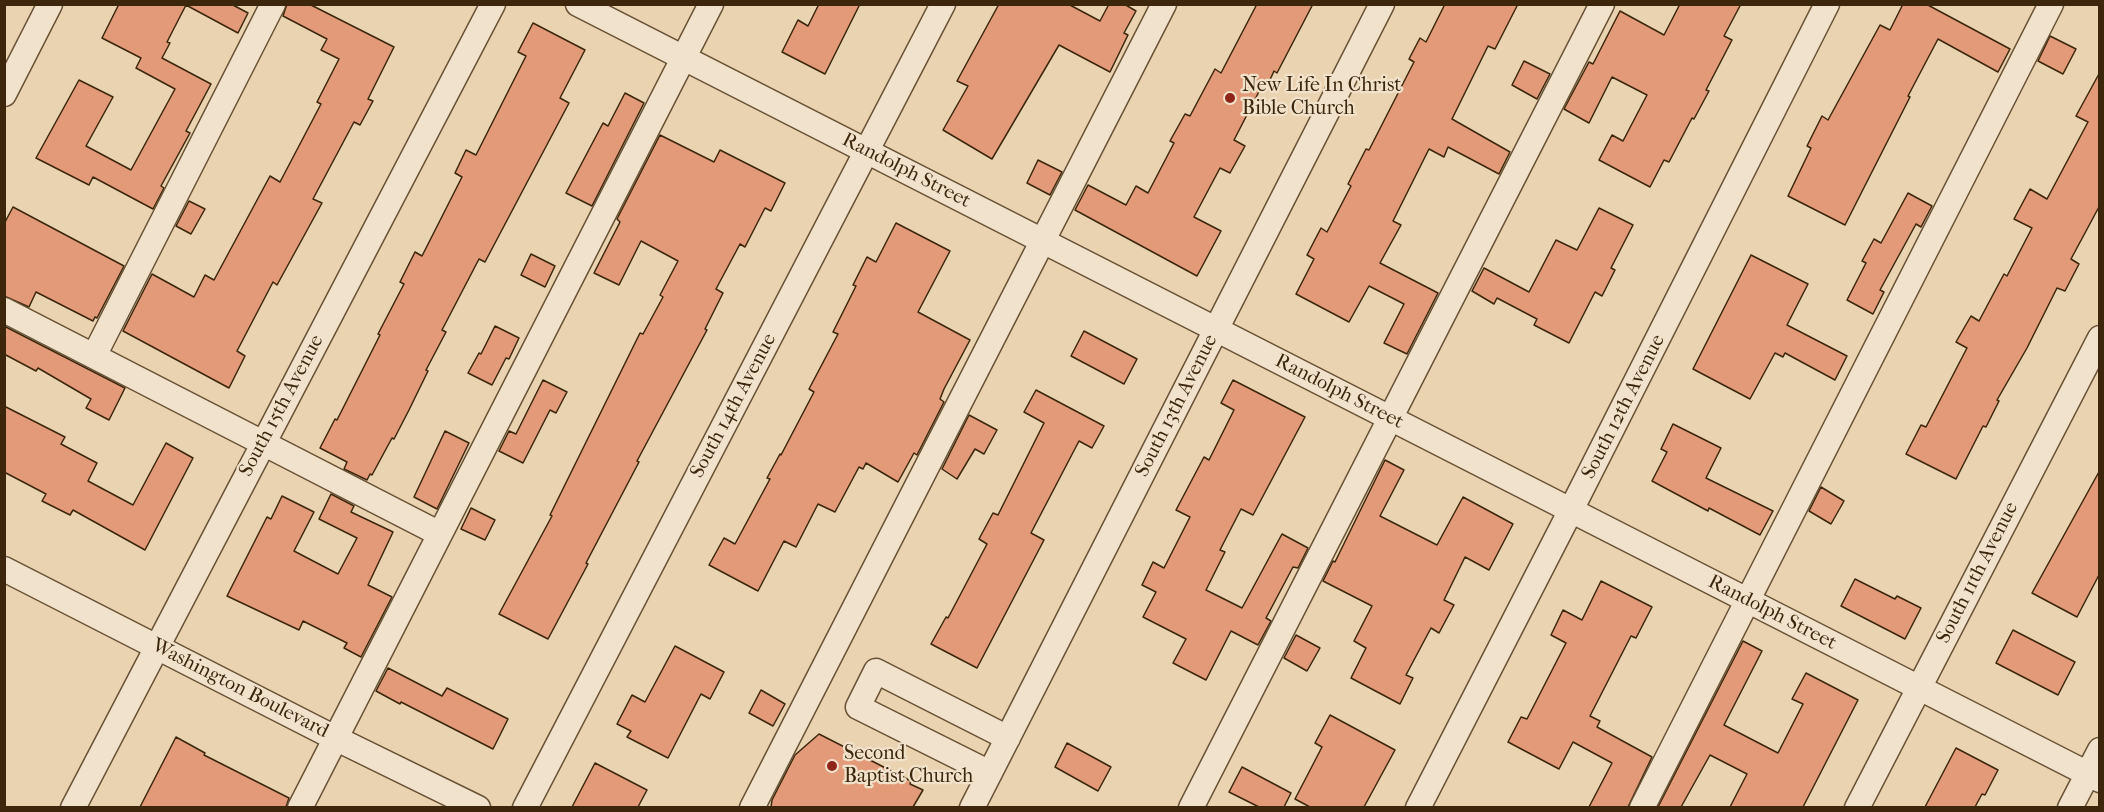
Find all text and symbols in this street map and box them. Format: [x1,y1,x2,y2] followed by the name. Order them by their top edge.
[1242,74,1401,121] place label: New Life In Christ Bible Church
[1223,91,1237,105] marker: New Life In Christ Bible Church
[838,128,974,214] street label: Randolph Street
[686,330,782,482] street label: South 14th Avenue
[235,331,329,481] street label: South 15th Avenue
[1131,331,1223,481] street label: South 13th Avenue
[1577,331,1671,483] street label: South 12th Avenue
[1271,349,1407,435] street label: Randolph Street
[1932,498,2024,648] street label: South 11th Avenue
[1704,570,1840,656] street label: Randolph Street
[148,634,332,744] street label: Washington Boulevard
[844,742,973,789] place label: Second Baptist Church
[825,759,839,773] marker: Second Baptist Church

